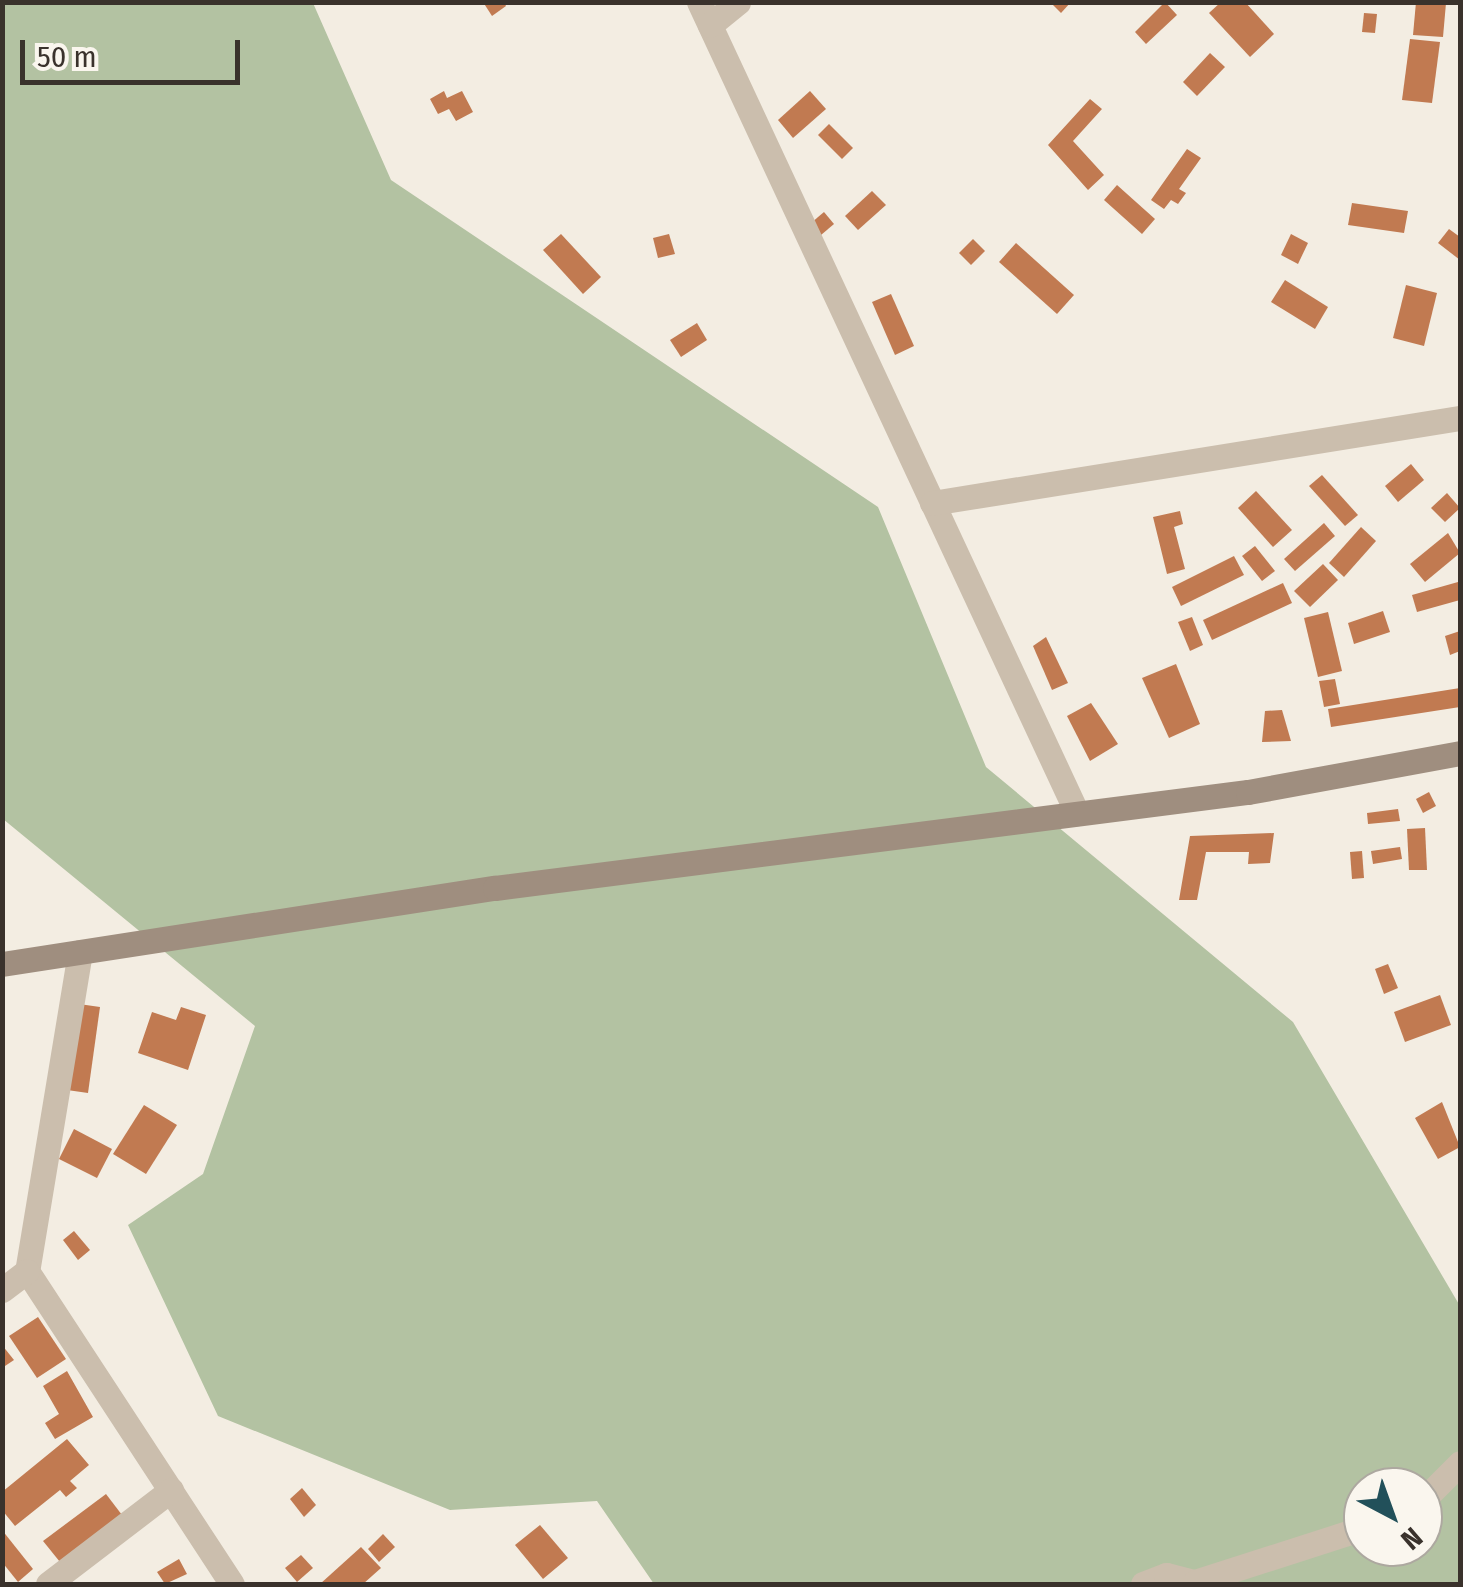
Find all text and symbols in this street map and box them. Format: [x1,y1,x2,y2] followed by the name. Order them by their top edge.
[25,20,245,82] scale bar
[37,39,97,75] text: 50 m
[1343,1467,1443,1567] north arrow
[1395,1521,1429,1556] text: N

